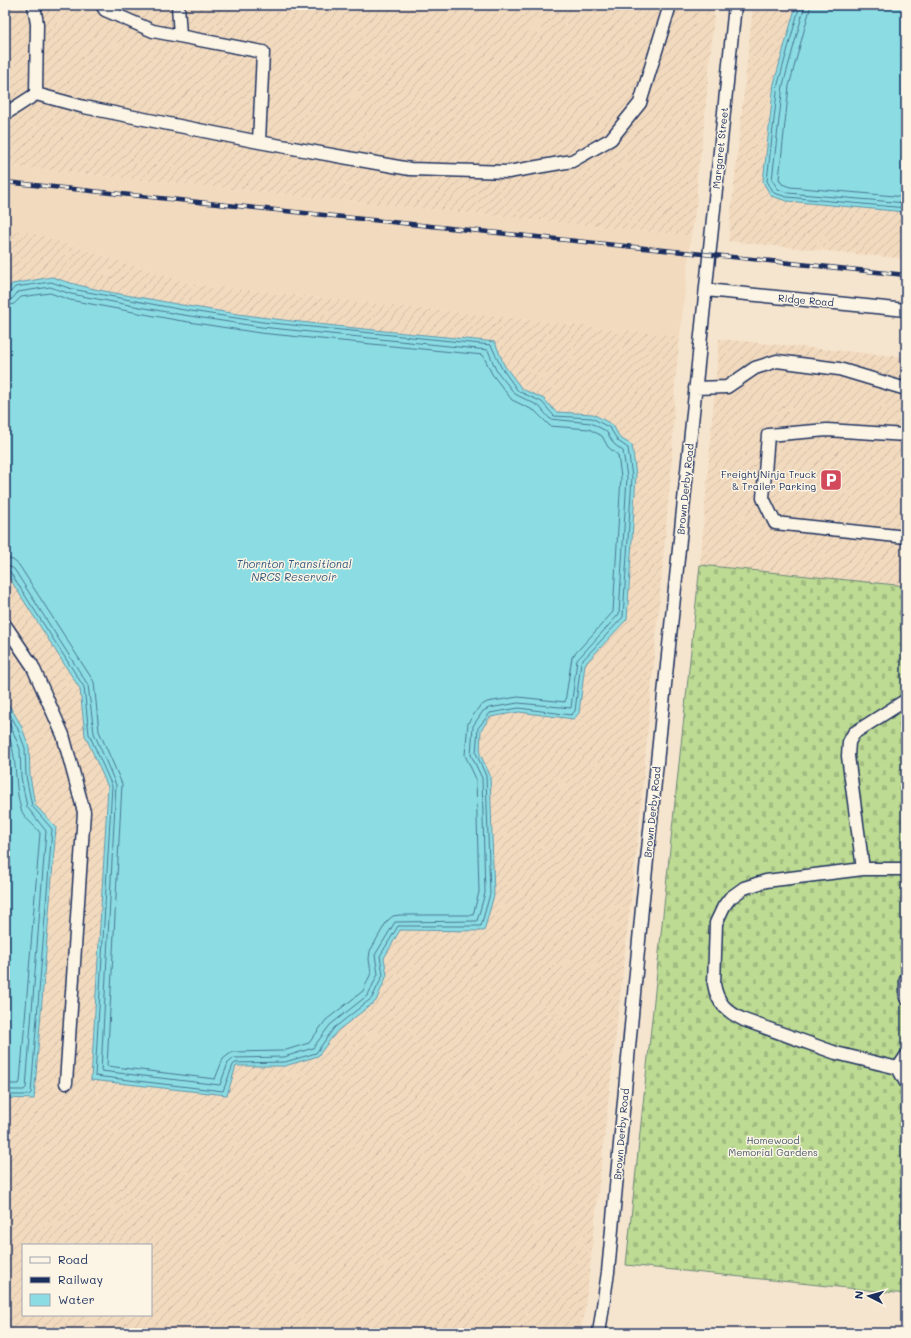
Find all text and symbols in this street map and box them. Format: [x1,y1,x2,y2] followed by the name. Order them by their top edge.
[709,107,731,189] street label: Margaret Street
[778,291,834,309] street label: Ridge Road
[673,443,697,535] street label: Brown Derby Road
[721,467,816,493] place label: Freight Ninja Truck & Trailer Parking
[818,467,844,493] parking icon: Freight Ninja Truck & Trailer Parking
[236,556,352,584] water label: Thornton Transitional NRCS Reservoir
[640,766,664,858] street label: Brown Derby Road
[610,1088,632,1180] street label: Brown Derby Road
[728,1133,818,1159] park label: Homewood Memorial Gardens
[22,1244,152,1316] legend
[58,1251,88,1267] text: Road
[58,1271,103,1287] text: Railway
[849,1276,889,1316] north arrow
[851,1290,866,1300] text: N
[58,1291,95,1307] text: Water

